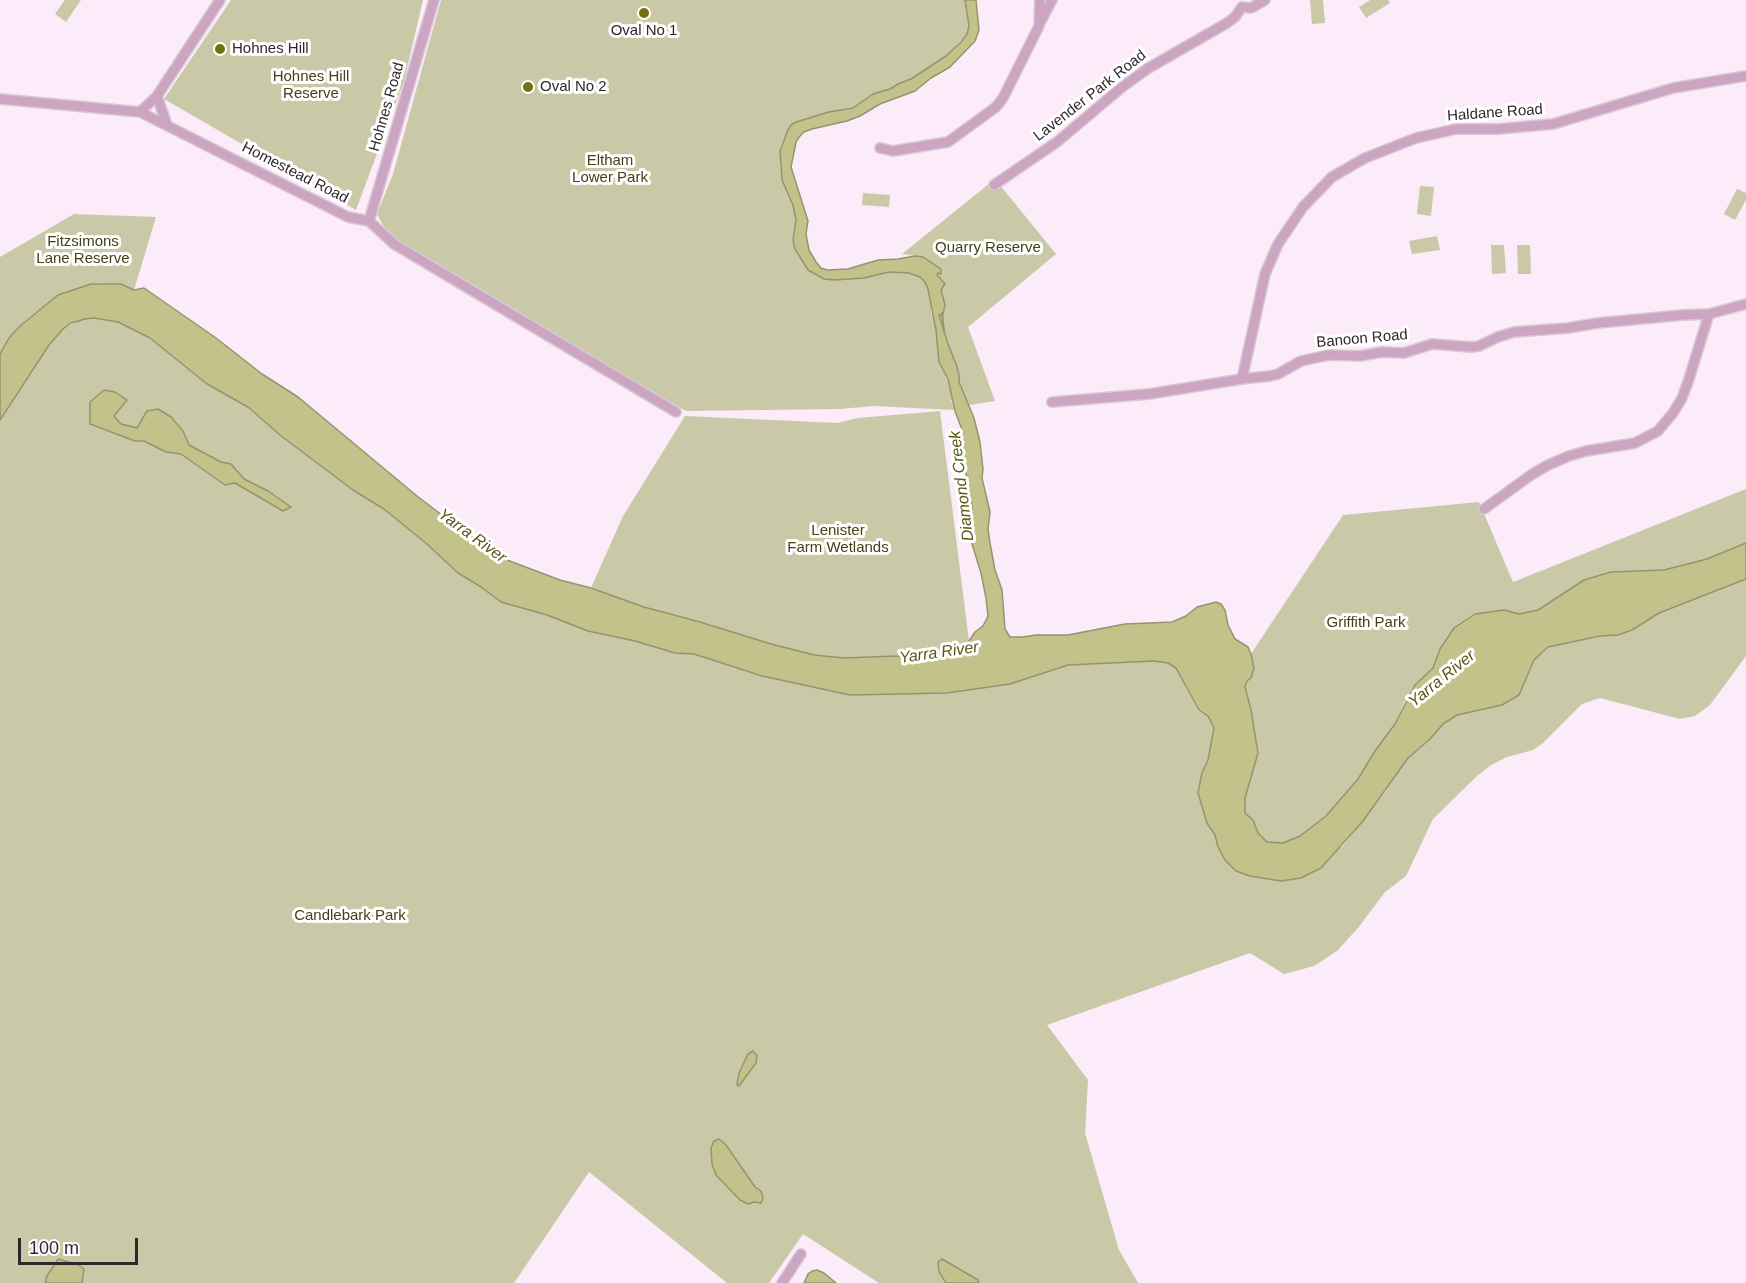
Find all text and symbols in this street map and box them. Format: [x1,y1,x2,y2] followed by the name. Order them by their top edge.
[637,6,651,20] marker: Oval No 1
[611,22,677,40] place label: Oval No 1
[232,40,309,58] place label: Hohnes Hill
[213,42,227,56] marker: Hohnes Hill
[1030,47,1150,145] street label: Lavender Park Road
[366,60,408,154] street label: Hohnes Road
[273,68,349,103] park label: Hohnes Hill Reserve
[540,78,607,96] place label: Oval No 2
[521,80,535,94] marker: Oval No 2
[1447,101,1543,125] street label: Haldane Road
[239,138,351,208] street label: Homestead Road
[572,152,648,187] park label: Eltham Lower Park
[36,233,130,268] park label: Fitzsimons Lane Reserve
[935,239,1041,257] park label: Quarry Reserve
[1316,326,1408,352] street label: Banoon Road
[946,430,978,542] water label: Diamond Creek
[434,505,510,567] water label: Yarra River
[787,522,889,557] park label: Lenister Farm Wetlands
[1327,614,1405,632] park label: Griffith Park
[898,638,980,668] water label: Yarra River
[1405,646,1479,712] water label: Yarra River
[294,907,406,925] park label: Candlebark Park
[21,1226,141,1264] scale bar
[29,1238,79,1258] text: 100 m

